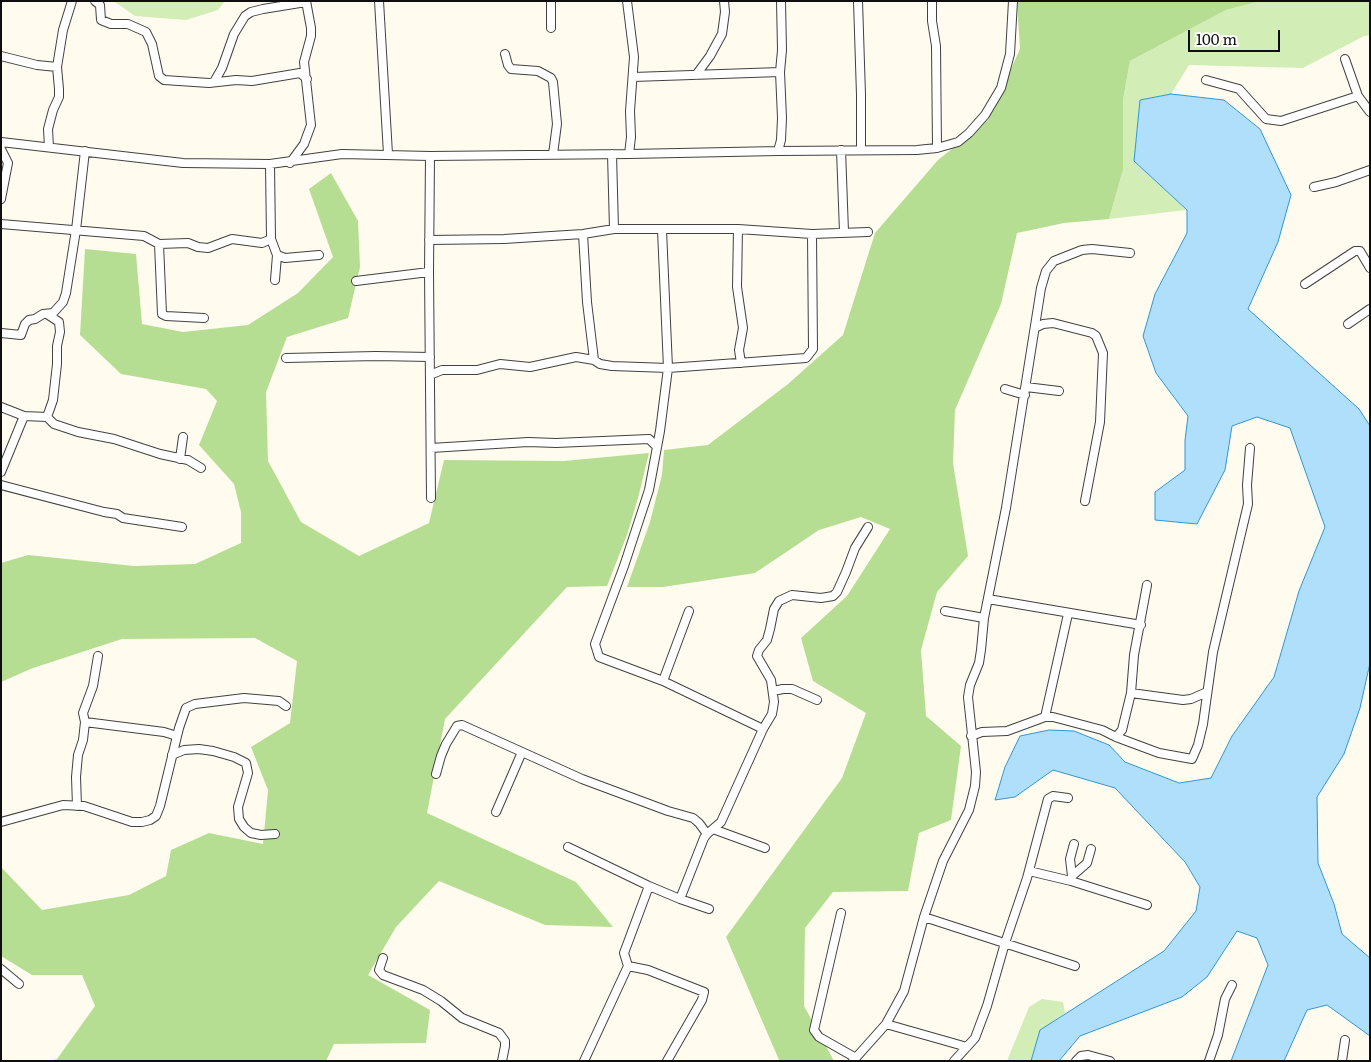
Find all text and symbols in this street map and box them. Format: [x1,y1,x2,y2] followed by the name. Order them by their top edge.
[1191,20,1284,52] scale bar
[1196,27,1237,50] text: 100 m

